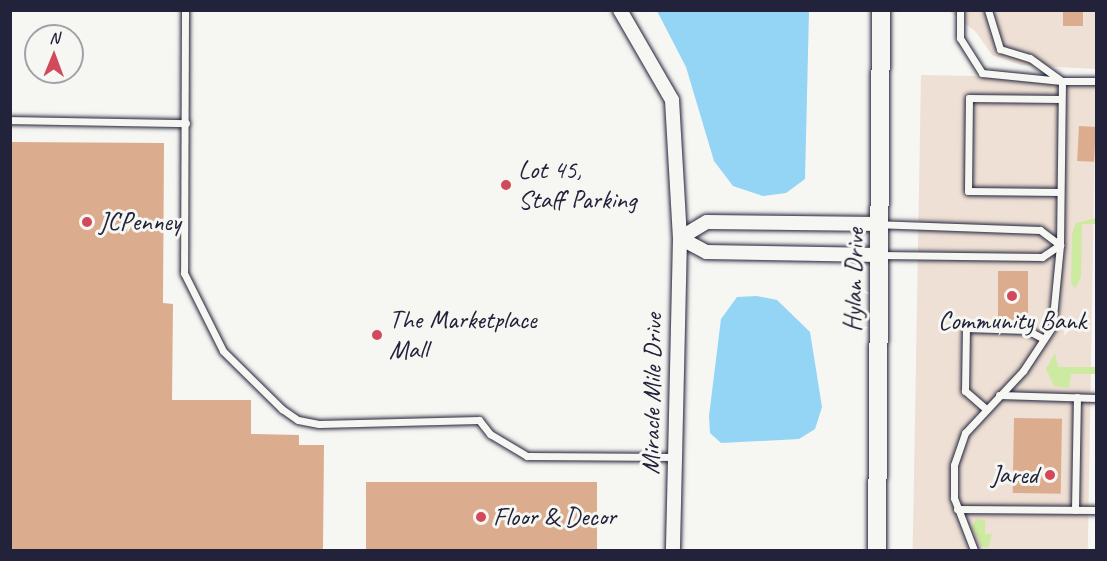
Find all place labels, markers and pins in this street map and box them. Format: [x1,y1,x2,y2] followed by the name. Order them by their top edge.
[518,154,637,216] place label: Lot 45, Staff Parking
[499,178,513,192] marker: Lot 45, Staff Parking
[99,206,181,238] place label: JCPenney
[80,215,94,229] marker: JCPenney
[1005,289,1019,303] marker: Community Bank
[389,304,537,366] place label: The Marketplace Mall
[938,305,1086,337] place label: Community Bank
[370,328,384,342] marker: The Marketplace Mall
[991,459,1038,491] place label: Jared
[1043,468,1057,482] marker: Jared
[493,501,616,533] place label: Floor & Decor
[474,510,488,524] marker: Floor & Decor

